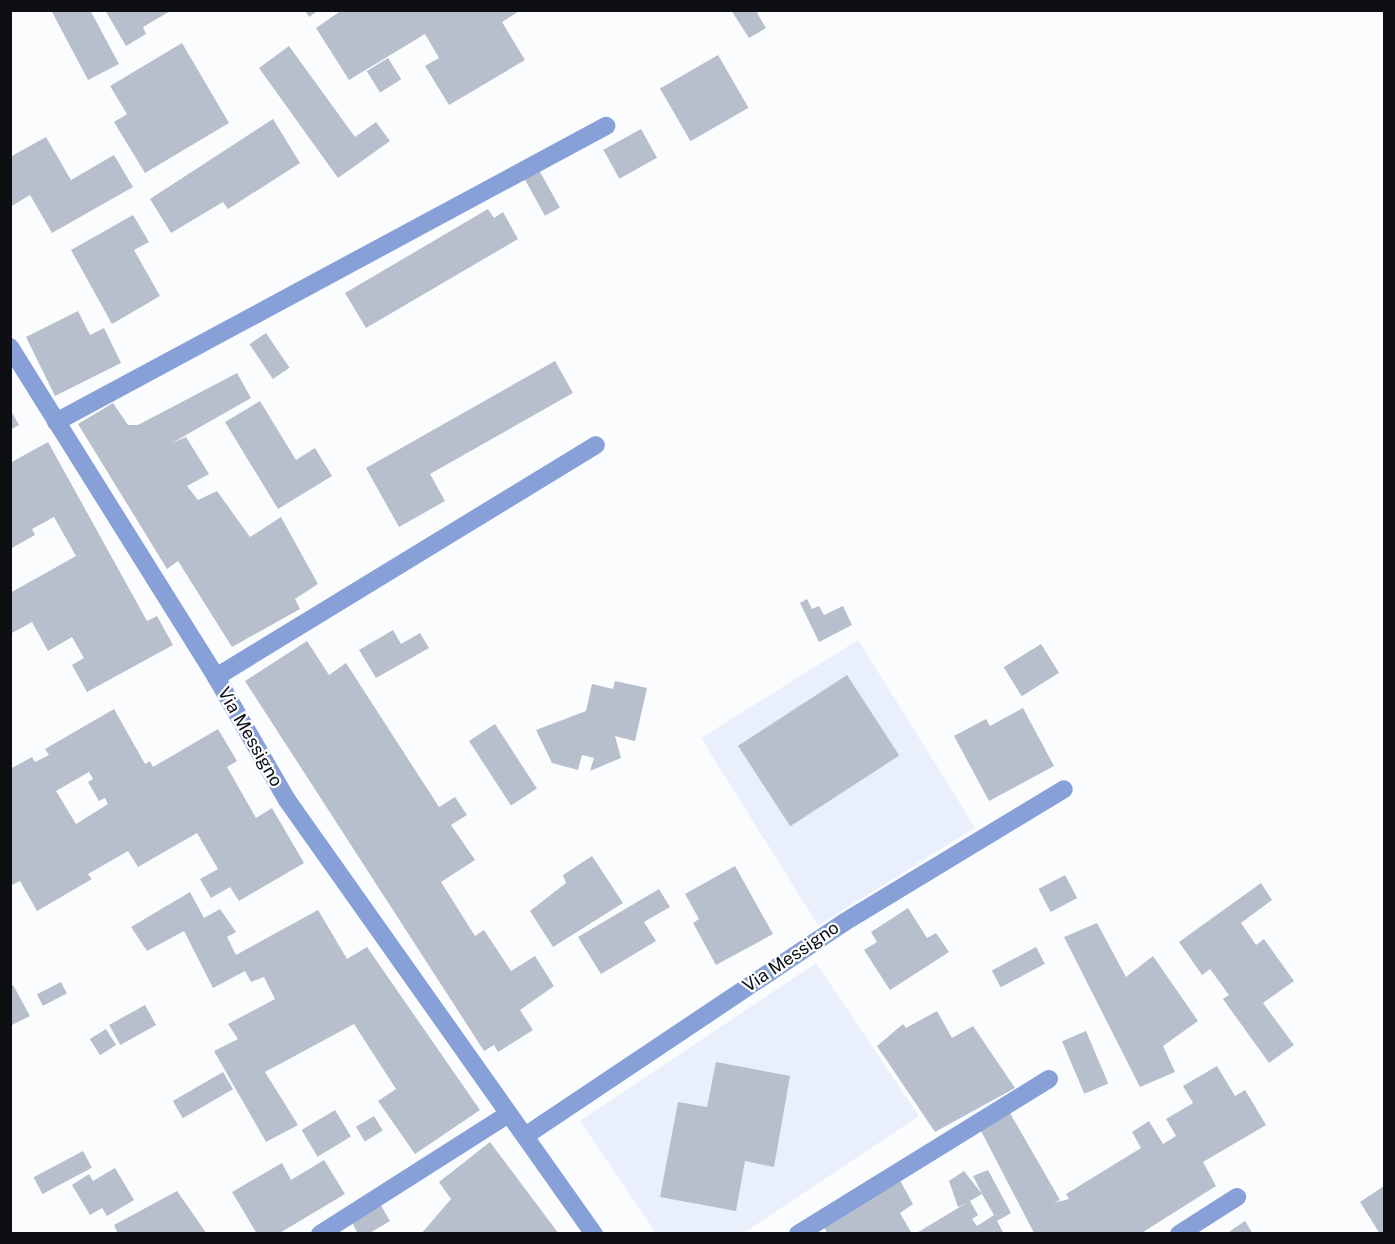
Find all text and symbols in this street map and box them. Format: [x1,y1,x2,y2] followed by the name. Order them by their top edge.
[213,683,287,791] street label: Via Messigno
[739,917,843,997] street label: Via Messigno

